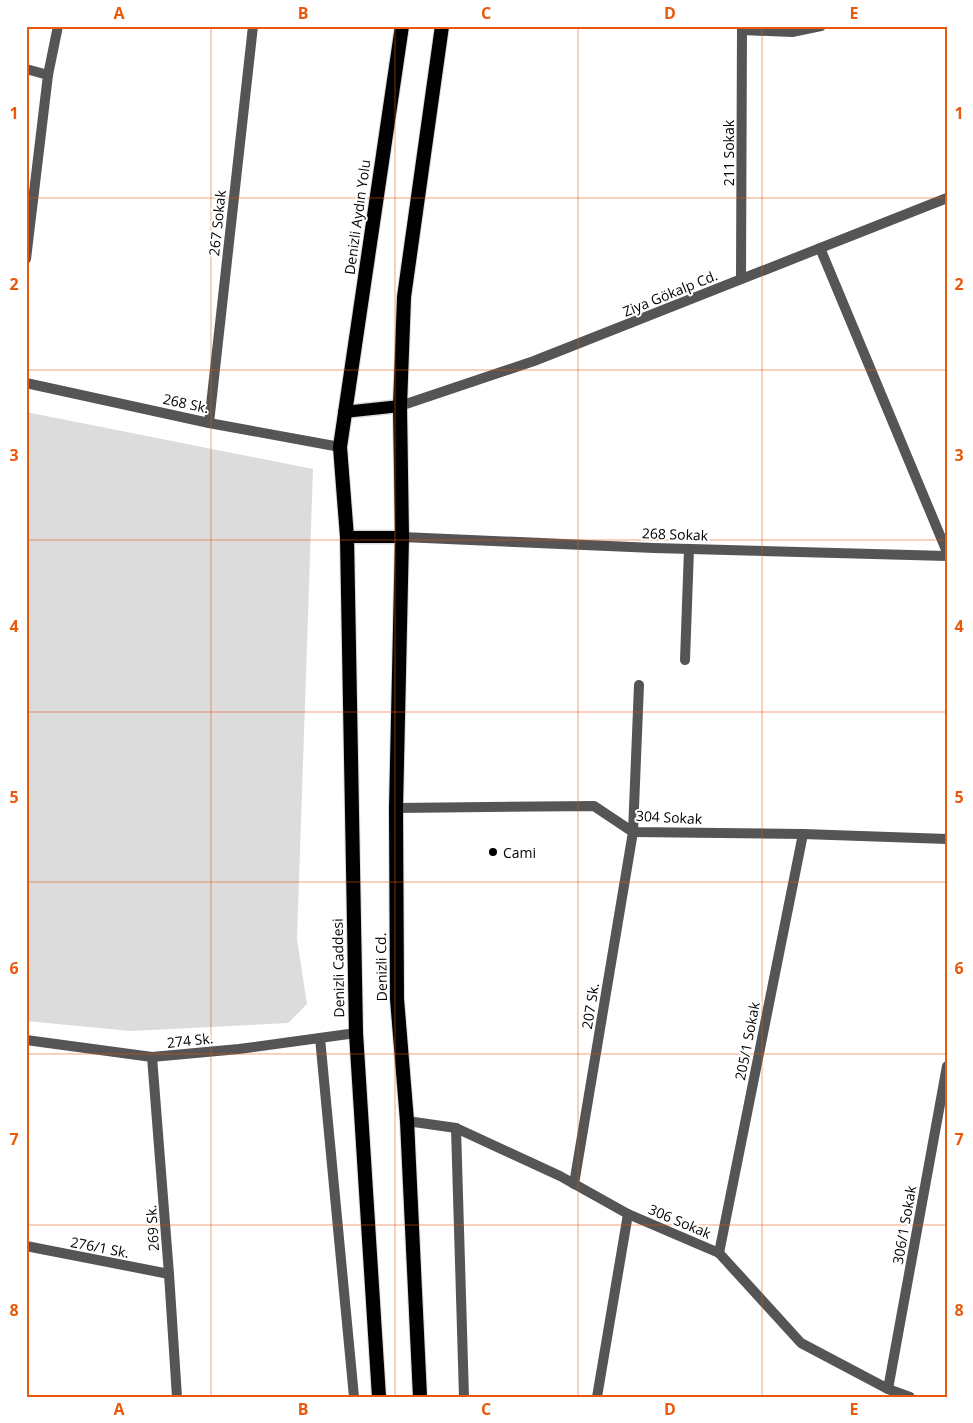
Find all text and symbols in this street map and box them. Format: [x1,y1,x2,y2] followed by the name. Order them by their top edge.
[113,2,125,24] text: A
[298,2,308,24] text: B
[481,2,491,24] text: C
[664,2,676,24] text: D
[850,2,859,24] text: E
[9,102,19,124] text: 1
[954,102,964,124] text: 1
[719,119,738,186] street label: 211 Sokak
[340,158,374,276] street label: Denizli Aydın Yolu
[204,188,230,257] street label: 267 Sokak
[620,265,720,321] street label: Ziya Gökalp Cd.
[9,273,19,295] text: 2
[954,273,964,295] text: 2
[161,389,211,417] street label: 268 Sk.
[9,444,19,466] text: 3
[954,444,964,466] text: 3
[642,523,709,545] street label: 268 Sokak
[9,615,19,637] text: 4
[954,615,964,637] text: 4
[9,786,19,808] text: 5
[954,786,964,808] text: 5
[635,806,703,828] street label: 304 Sokak
[503,843,536,862] place label: Cami
[487,846,499,858] marker: Cami
[328,918,348,1018] street label: Denizli Caddesi
[371,933,391,1001] street label: Denizli Cd.
[9,957,19,979] text: 6
[954,957,964,979] text: 6
[577,982,603,1030] street label: 207 Sk.
[730,1000,764,1082] street label: 205/1 Sokak
[166,1028,214,1052] street label: 274 Sk.
[9,1128,19,1150] text: 7
[954,1128,964,1150] text: 7
[888,1184,920,1266] street label: 306/1 Sokak
[646,1199,715,1243] street label: 306 Sokak
[141,1204,163,1252] street label: 269 Sk.
[69,1232,131,1262] street label: 276/1 Sk.
[9,1299,19,1321] text: 8
[954,1299,964,1321] text: 8
[113,1398,125,1420] text: A
[298,1398,308,1420] text: B
[481,1398,491,1420] text: C
[664,1398,676,1420] text: D
[850,1398,859,1420] text: E

